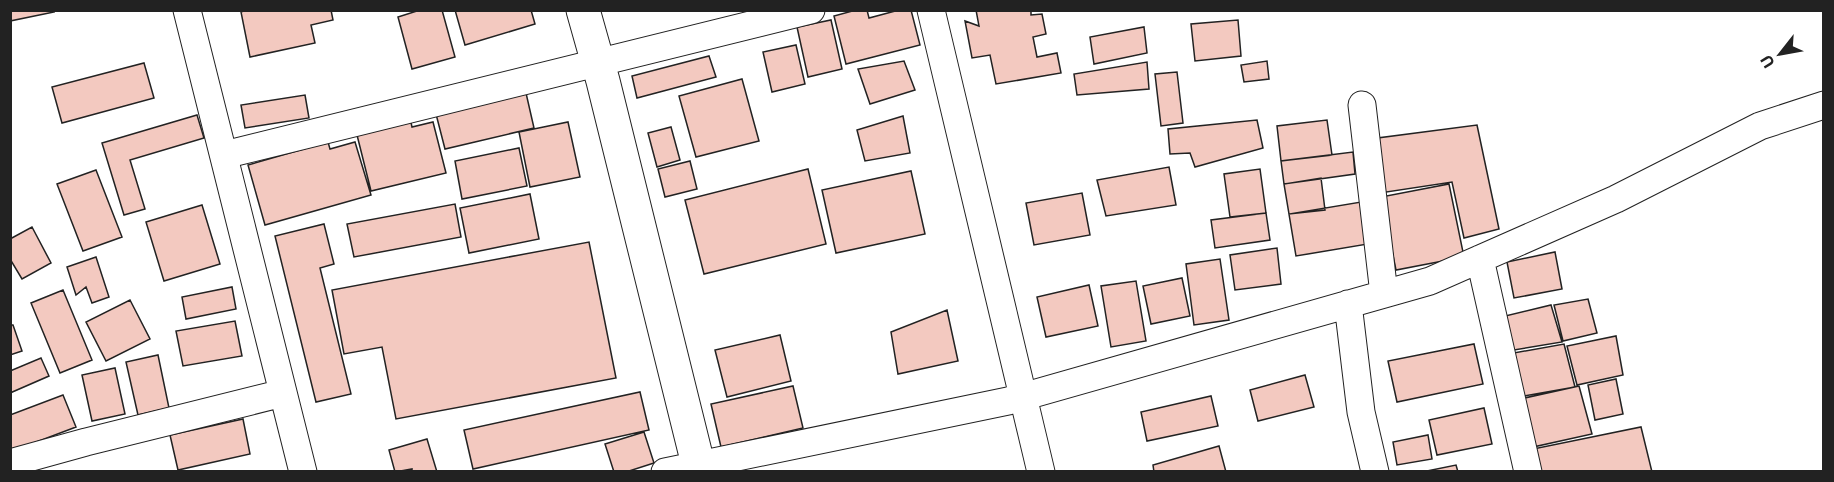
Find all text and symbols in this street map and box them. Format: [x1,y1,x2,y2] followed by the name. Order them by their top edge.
[1750,24,1810,84] north arrow
[1755,51,1780,73] text: U

